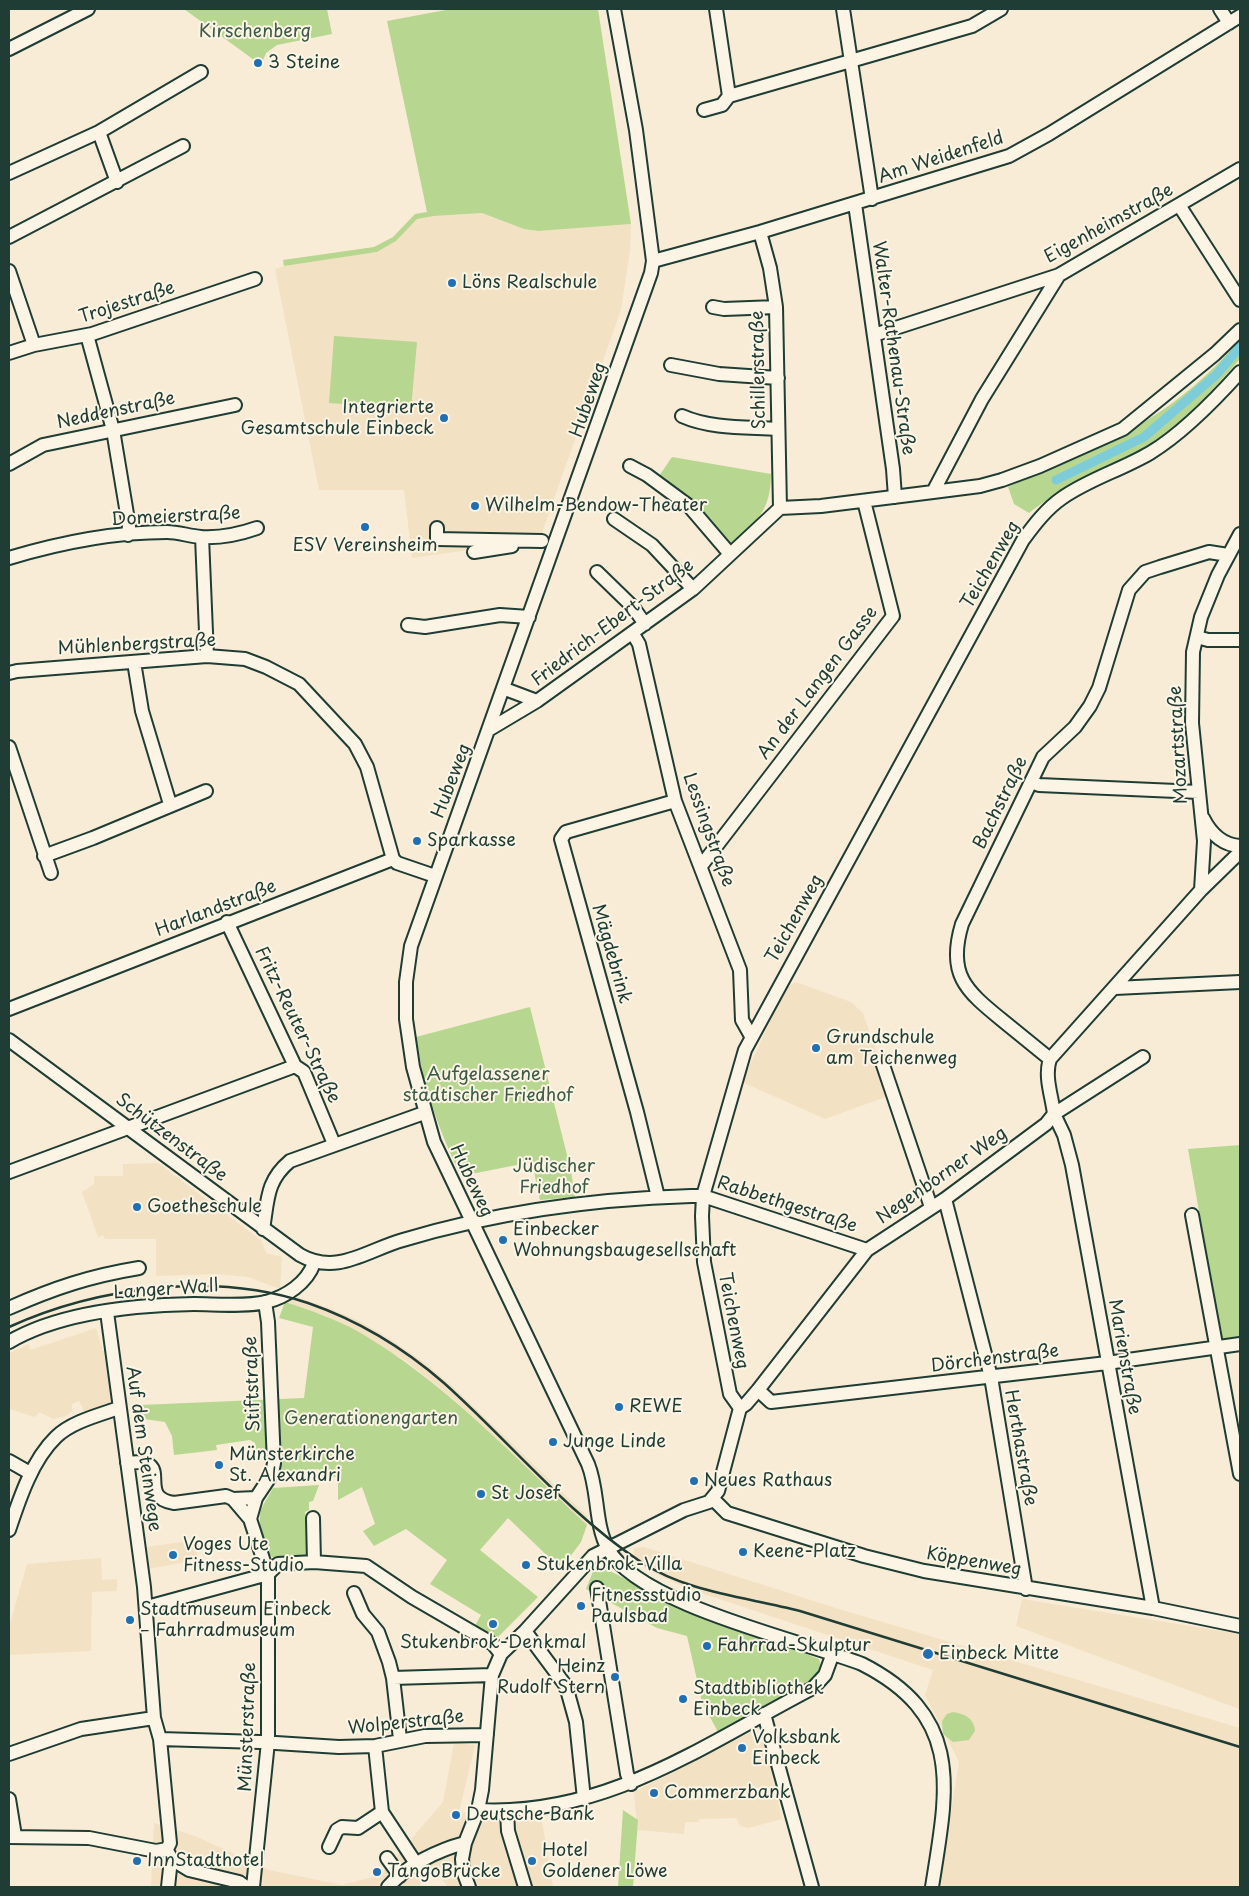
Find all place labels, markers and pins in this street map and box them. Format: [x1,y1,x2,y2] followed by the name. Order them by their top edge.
[268,52,340,74] place label: 3 Steine
[252,57,264,69] marker: 3 Steine
[462,272,597,294] place label: Löns Realschule
[446,277,458,289] marker: Löns Realschule
[240,397,434,439] place label: Integrierte Gesamtschule Einbeck
[438,412,450,424] marker: Integrierte Gesamtschule Einbeck
[485,495,707,517] place label: Wilhelm-Bendow-Theater
[469,500,481,512] marker: Wilhelm-Bendow-Theater
[359,521,371,533] marker: ESV Vereinsheim
[292,535,438,557] place label: ESV Vereinsheim
[427,830,516,852] place label: Sparkasse
[411,835,423,847] marker: Sparkasse
[826,1027,958,1070] place label: Grundschule am Teichenweg
[810,1042,822,1054] marker: Grundschule am Teichenweg
[147,1196,262,1218] place label: Goetheschule
[131,1201,143,1213] marker: Goetheschule
[513,1219,736,1262] place label: Einbecker Wohnungsbaugesellschaft
[497,1234,509,1246] marker: Einbecker Wohnungsbaugesellschaft
[629,1396,683,1418] place label: REWE
[613,1401,625,1413] marker: REWE
[563,1431,666,1453] place label: Junge Linde
[547,1436,559,1448] marker: Junge Linde
[229,1444,355,1486] place label: Münsterkirche St. Alexandri
[213,1459,225,1471] marker: Münsterkirche St. Alexandri
[704,1470,832,1492] place label: Neues Rathaus
[688,1475,700,1487] marker: Neues Rathaus
[491,1483,560,1505] place label: St Josef
[475,1488,487,1500] marker: St Josef
[183,1534,304,1576] place label: Voges Ute Fitness-Studio
[753,1541,856,1563] place label: Keene-Platz
[737,1546,749,1558] marker: Keene-Platz
[167,1549,179,1561] marker: Voges Ute Fitness-Studio
[536,1554,682,1576] place label: Stukenbrok-Villa
[520,1559,532,1571] marker: Stukenbrok-Villa
[591,1585,701,1628] place label: Fitnessstudio Paulsbad
[140,1599,331,1642] place label: Stadtmuseum Einbeck – Fahrradmuseum
[575,1600,587,1612] marker: Fitnessstudio Paulsbad
[124,1614,136,1626] marker: Stadtmuseum Einbeck – Fahrradmuseum
[487,1618,499,1630] marker: Stukenbrok-Denkmal
[400,1632,586,1654] place label: Stukenbrok-Denkmal
[717,1635,871,1657] place label: Fahrrad-Skulptur
[701,1640,713,1652] marker: Fahrrad-Skulptur
[939,1643,1059,1665] place label: Einbeck Mitte
[921,1647,935,1661] marker: Einbeck Mitte
[497,1656,605,1698] place label: Heinz Rudolf Stern
[609,1671,621,1683] marker: Heinz Rudolf Stern
[693,1678,824,1720] place label: Stadtbibliothek Einbeck
[677,1693,689,1705] marker: Stadtbibliothek Einbeck
[752,1727,840,1770] place label: Volksbank Einbeck
[736,1742,748,1754] marker: Volksbank Einbeck
[664,1782,791,1804] place label: Commerzbank
[648,1787,660,1799] marker: Commerzbank
[466,1804,595,1826] place label: Deutsche Bank
[450,1809,462,1821] marker: Deutsche Bank
[542,1840,668,1882] place label: Hotel Goldener Löwe
[147,1850,264,1872] place label: InnStadthotel
[131,1855,143,1867] marker: InnStadthotel
[526,1855,538,1867] marker: Hotel Goldener Löwe
[387,1861,501,1883] place label: TangoBrücke
[371,1866,383,1878] marker: TangoBrücke

